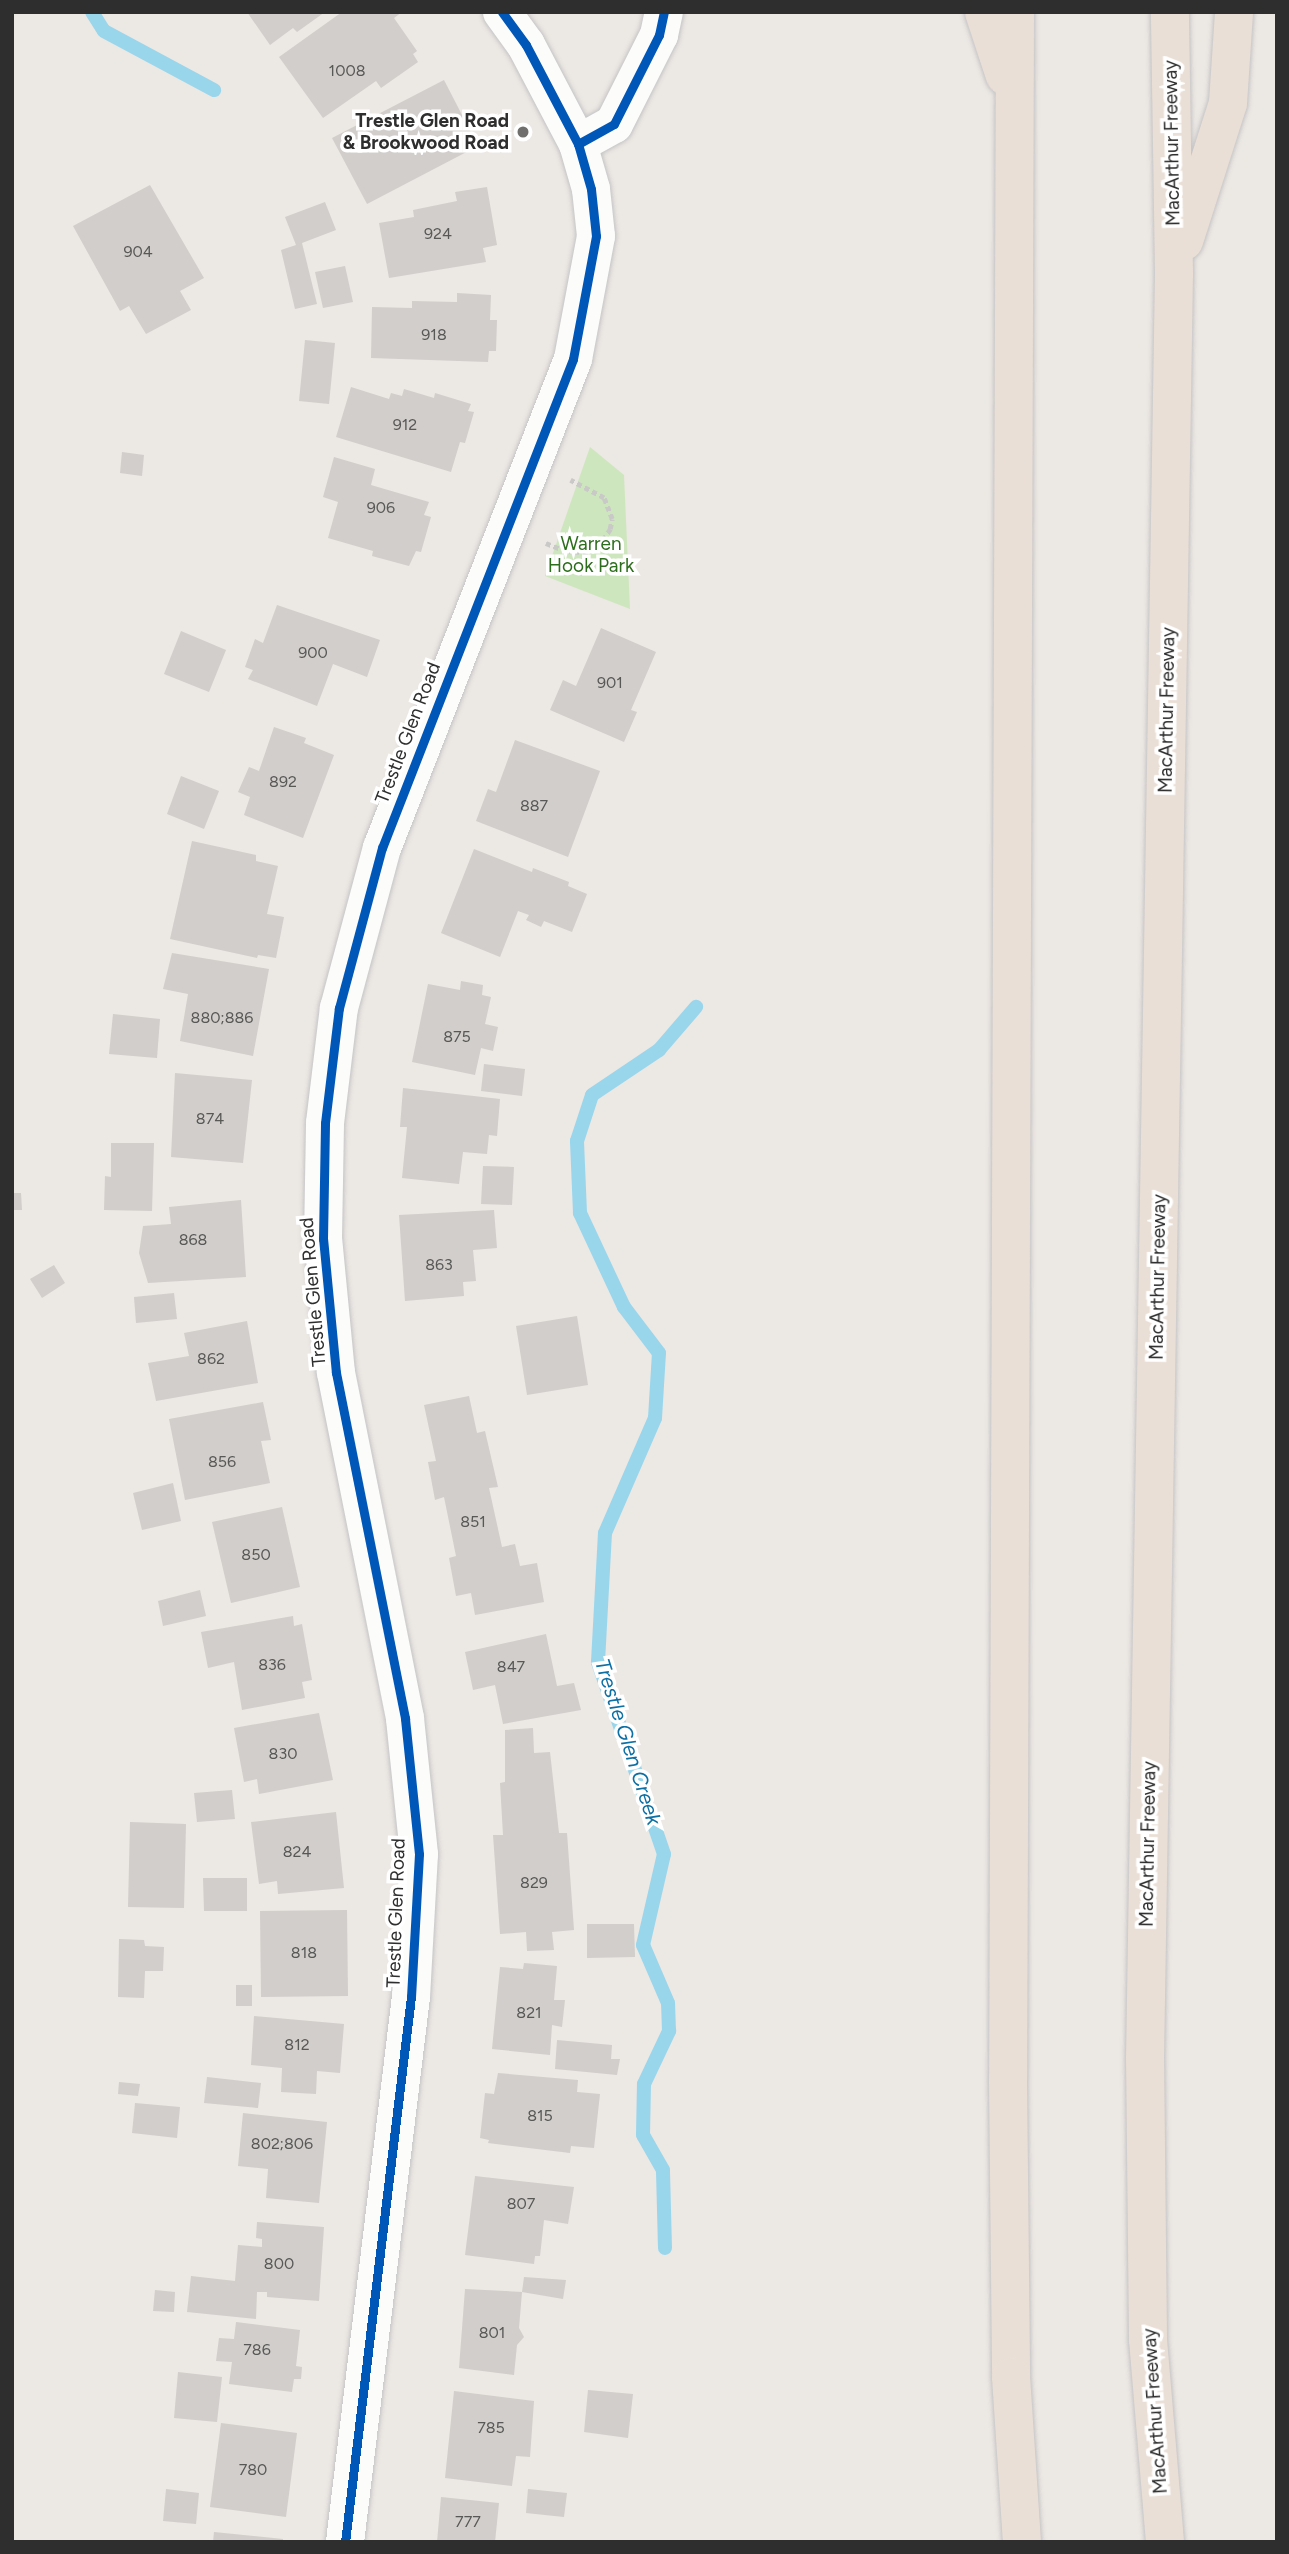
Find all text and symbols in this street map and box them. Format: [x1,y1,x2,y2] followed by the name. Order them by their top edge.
[1159,60,1185,226] street label: MacArthur Freeway
[329,61,365,81] house number: 1008
[343,110,509,154] place label: Trestle Glen Road & Brookwood Road
[515,124,531,140] marker: Trestle Glen Road & Brookwood Road
[424,224,452,244] house number: 924
[123,242,153,262] house number: 904
[421,325,447,345] house number: 918
[393,415,417,435] house number: 912
[367,498,395,518] house number: 906
[548,533,634,577] park label: Warren Hook Park
[1154,627,1180,793] street label: MacArthur Freeway
[298,643,328,663] house number: 900
[371,659,445,807] street label: Trestle Glen Road
[597,673,623,693] house number: 901
[269,772,297,792] house number: 892
[520,796,548,816] house number: 887
[191,1008,253,1028] house number: 880;886
[443,1027,471,1047] house number: 875
[196,1109,224,1129] house number: 874
[1145,1194,1171,1360] street label: MacArthur Freeway
[295,1216,331,1368] street label: Trestle Glen Road
[179,1230,207,1250] house number: 868
[425,1255,453,1275] house number: 863
[197,1349,225,1369] house number: 862
[208,1452,236,1472] house number: 856
[460,1512,486,1532] house number: 851
[241,1545,271,1565] house number: 850
[258,1655,286,1675] house number: 836
[589,1656,667,1828] water label: Trestle Glen Creek
[497,1657,525,1677] house number: 847
[269,1744,297,1764] house number: 830
[1135,1761,1161,1927] street label: MacArthur Freeway
[382,1838,410,1988] street label: Trestle Glen Road
[283,1842,311,1862] house number: 824
[520,1873,548,1893] house number: 829
[291,1943,317,1963] house number: 818
[516,2003,542,2023] house number: 821
[284,2035,310,2055] house number: 812
[527,2106,553,2126] house number: 815
[251,2134,313,2154] house number: 802;806
[507,2194,535,2214] house number: 807
[264,2254,294,2274] house number: 800
[479,2323,505,2343] house number: 801
[1138,2327,1172,2495] street label: MacArthur Freeway
[243,2340,271,2360] house number: 786
[477,2418,505,2438] house number: 785
[239,2460,267,2480] house number: 780
[455,2512,481,2532] house number: 777

